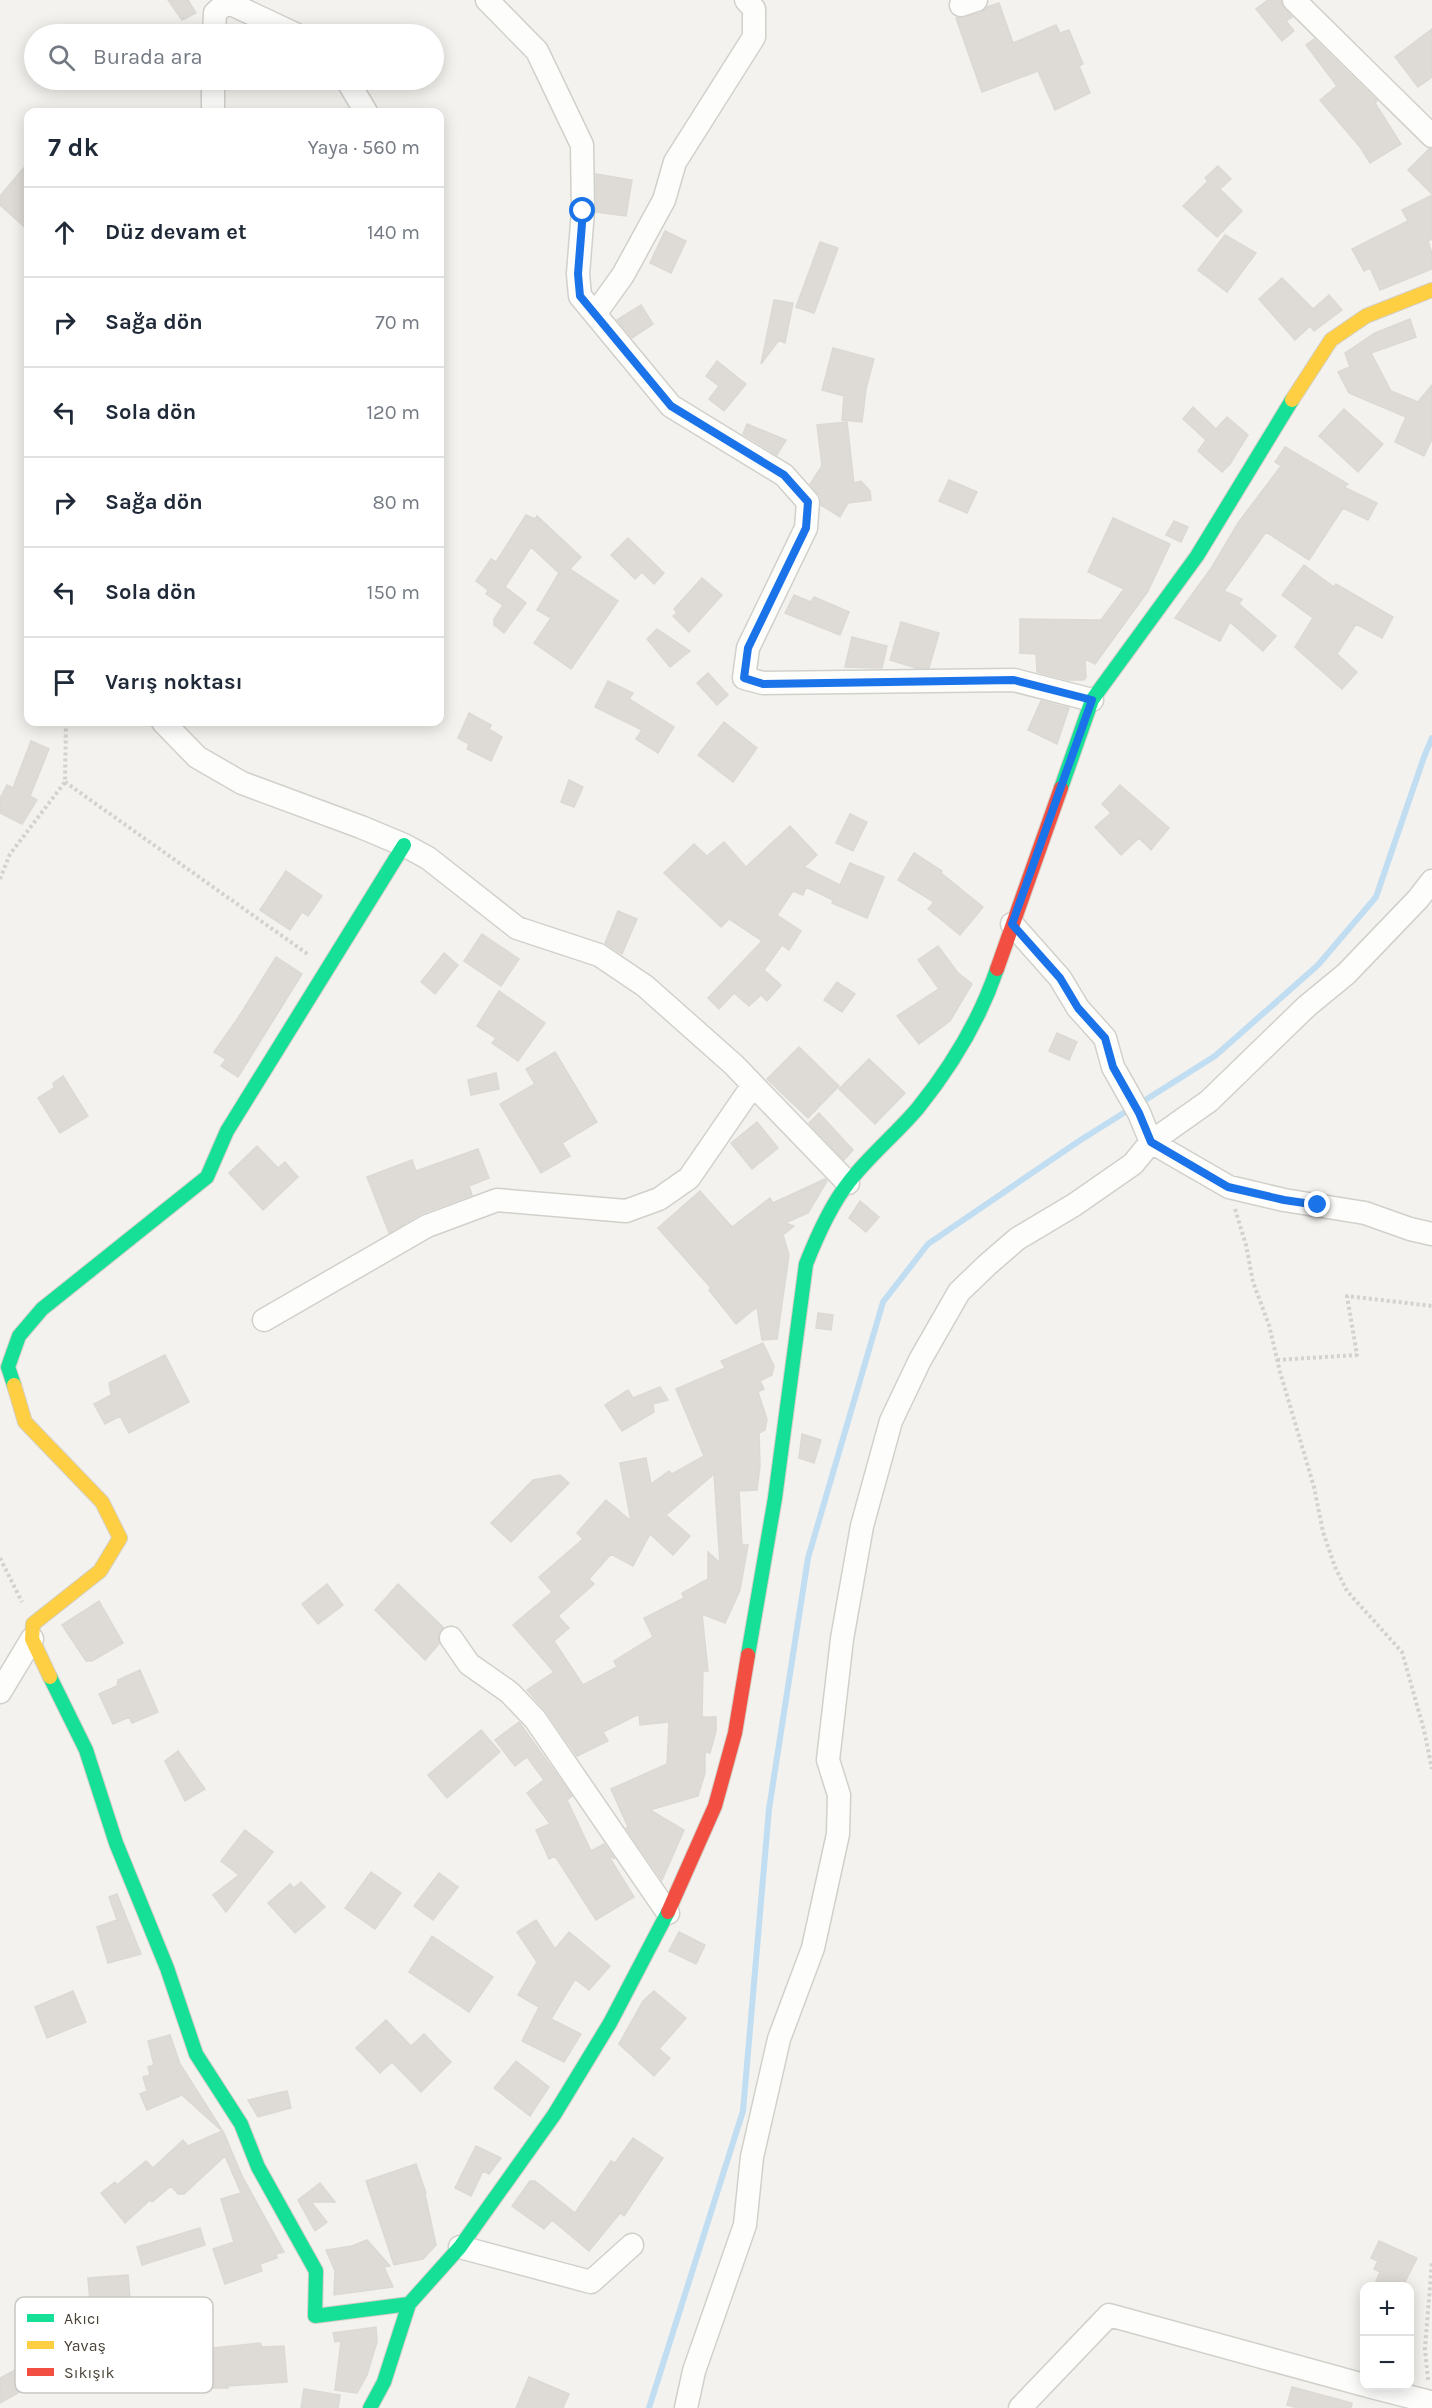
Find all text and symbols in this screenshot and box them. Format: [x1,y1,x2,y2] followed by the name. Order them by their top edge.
[24,24,444,90] search box
[45,41,78,74] icon: search
[93,44,203,70] text: Burada ara
[48,132,99,163] text: 7 dk
[308,136,420,159] text: Yaya · 560 m
[569,197,595,223] route start
[48,216,81,249] icon: ahead
[105,219,247,245] text: Düz devam et
[367,221,420,244] text: 140 m
[48,306,81,339] icon: right
[105,309,203,335] text: Sağa dön
[375,311,420,334] text: 70 m
[48,396,81,429] icon: left
[105,399,196,425] text: Sola dön
[366,401,420,424] text: 120 m
[48,486,81,519] icon: right
[105,489,203,515] text: Sağa dön
[372,491,420,514] text: 80 m
[48,576,81,609] icon: left
[105,579,196,605] text: Sola dön
[367,581,420,604] text: 150 m
[48,666,81,699] icon: arrive
[105,669,243,695] text: Varış noktası
[1304,1191,1330,1217] route end
[1360,2282,1414,2390] map controls
[1360,2282,1414,2336] button: +
[15,2297,213,2393] legend
[64,2309,100,2328] text: Akıcı
[64,2336,106,2355] text: Yavaş
[1360,2336,1414,2390] button: −
[64,2363,114,2382] text: Sıkışık

